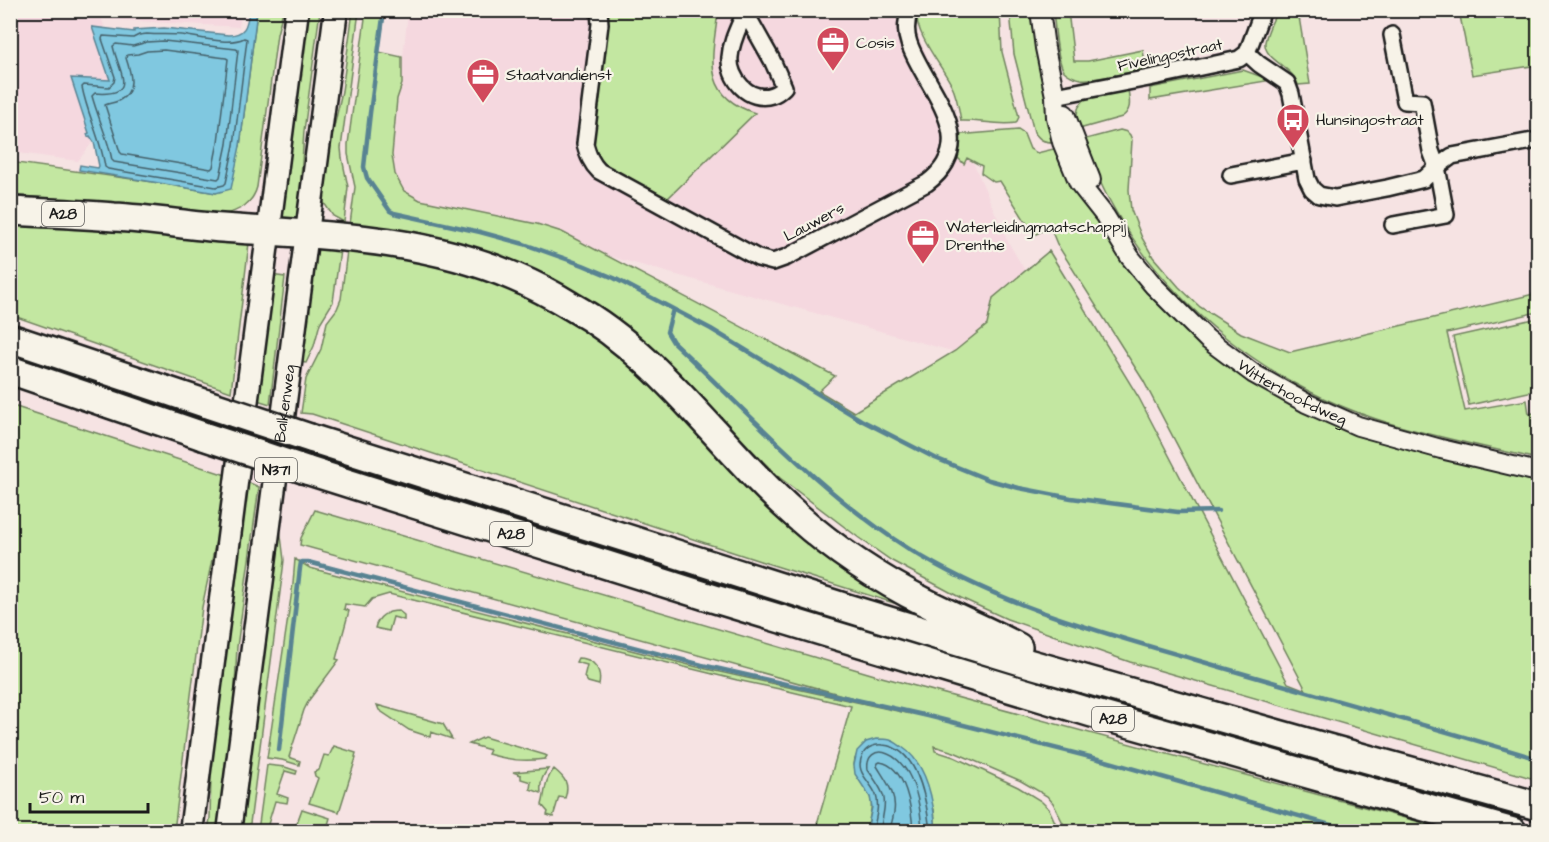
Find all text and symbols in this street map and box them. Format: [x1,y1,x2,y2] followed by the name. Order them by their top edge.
[815,25,851,72] office icon: Cosis
[856,32,895,54] place label: Cosis
[1116,33,1225,78] street label: Fivelingostraat
[465,57,501,104] office icon: Staatvandienst
[506,64,612,86] place label: Staatvandienst
[1275,102,1311,149] bus stop icon: Hunsingostraat
[1316,109,1424,132] place label: Hunsingostraat
[780,197,848,247] street label: Lauwers
[42,202,84,226] road number: A28
[946,216,1126,256] place label: Waterleidingmaatschappij Drenthe
[905,218,941,265] office icon: Waterleidingmaatschappij Drenthe
[1233,354,1350,432] street label: Witterhoofdweg
[269,363,302,444] street label: Balkenweg
[255,458,297,482] road number: N371
[490,522,532,546] road number: A28
[1092,707,1134,731] road number: A28
[30,776,148,814] scale bar
[39,785,84,810] text: 50 m

